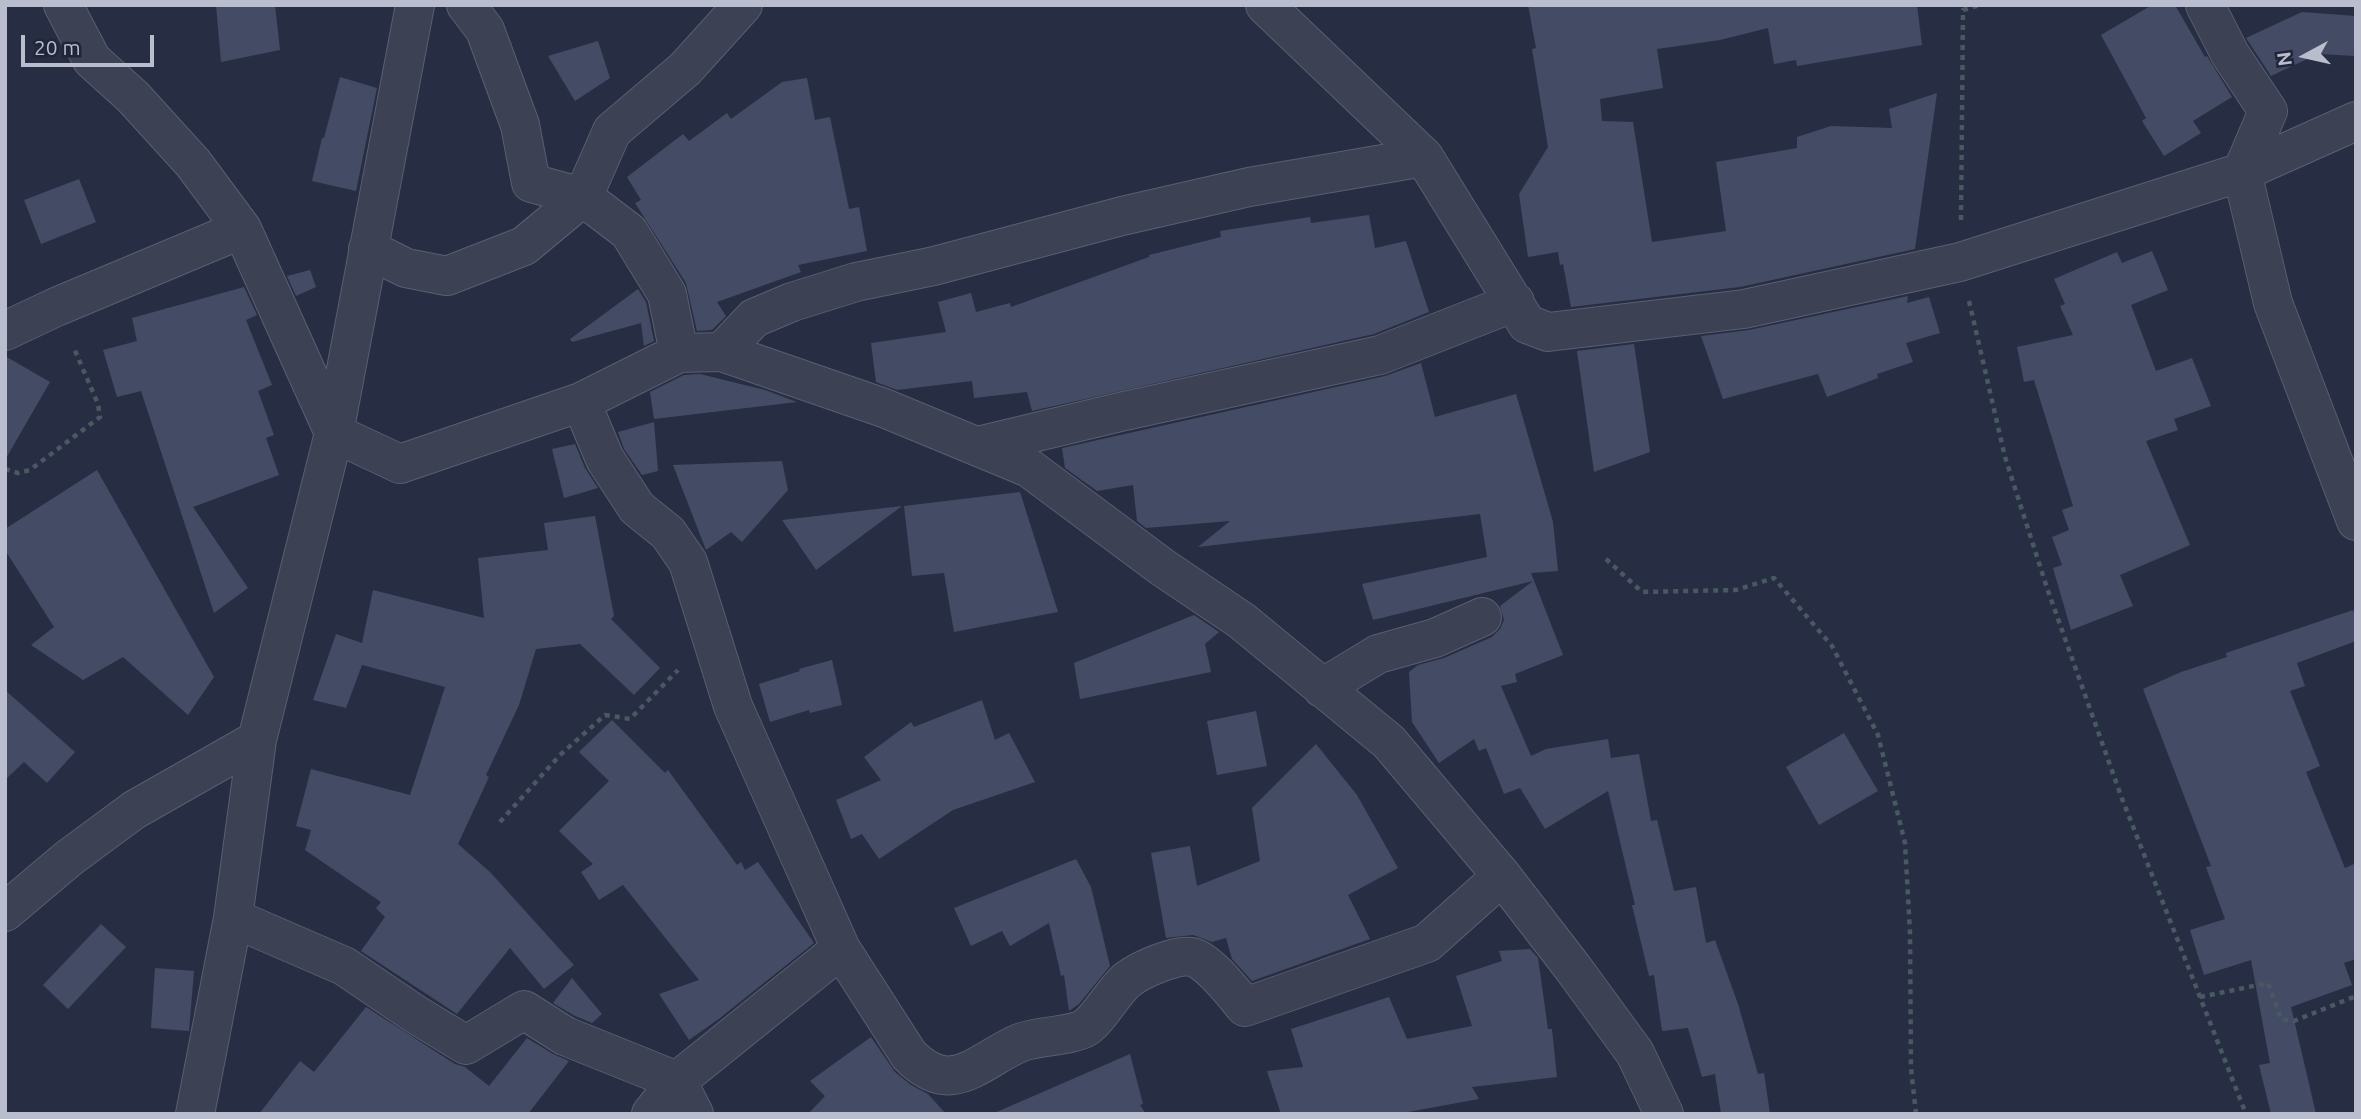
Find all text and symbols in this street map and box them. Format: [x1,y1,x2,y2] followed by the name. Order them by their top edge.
[24,21,158,65] scale bar
[2270,21,2340,91] north arrow
[34,35,81,59] text: 20 m
[2272,50,2296,67] text: N

